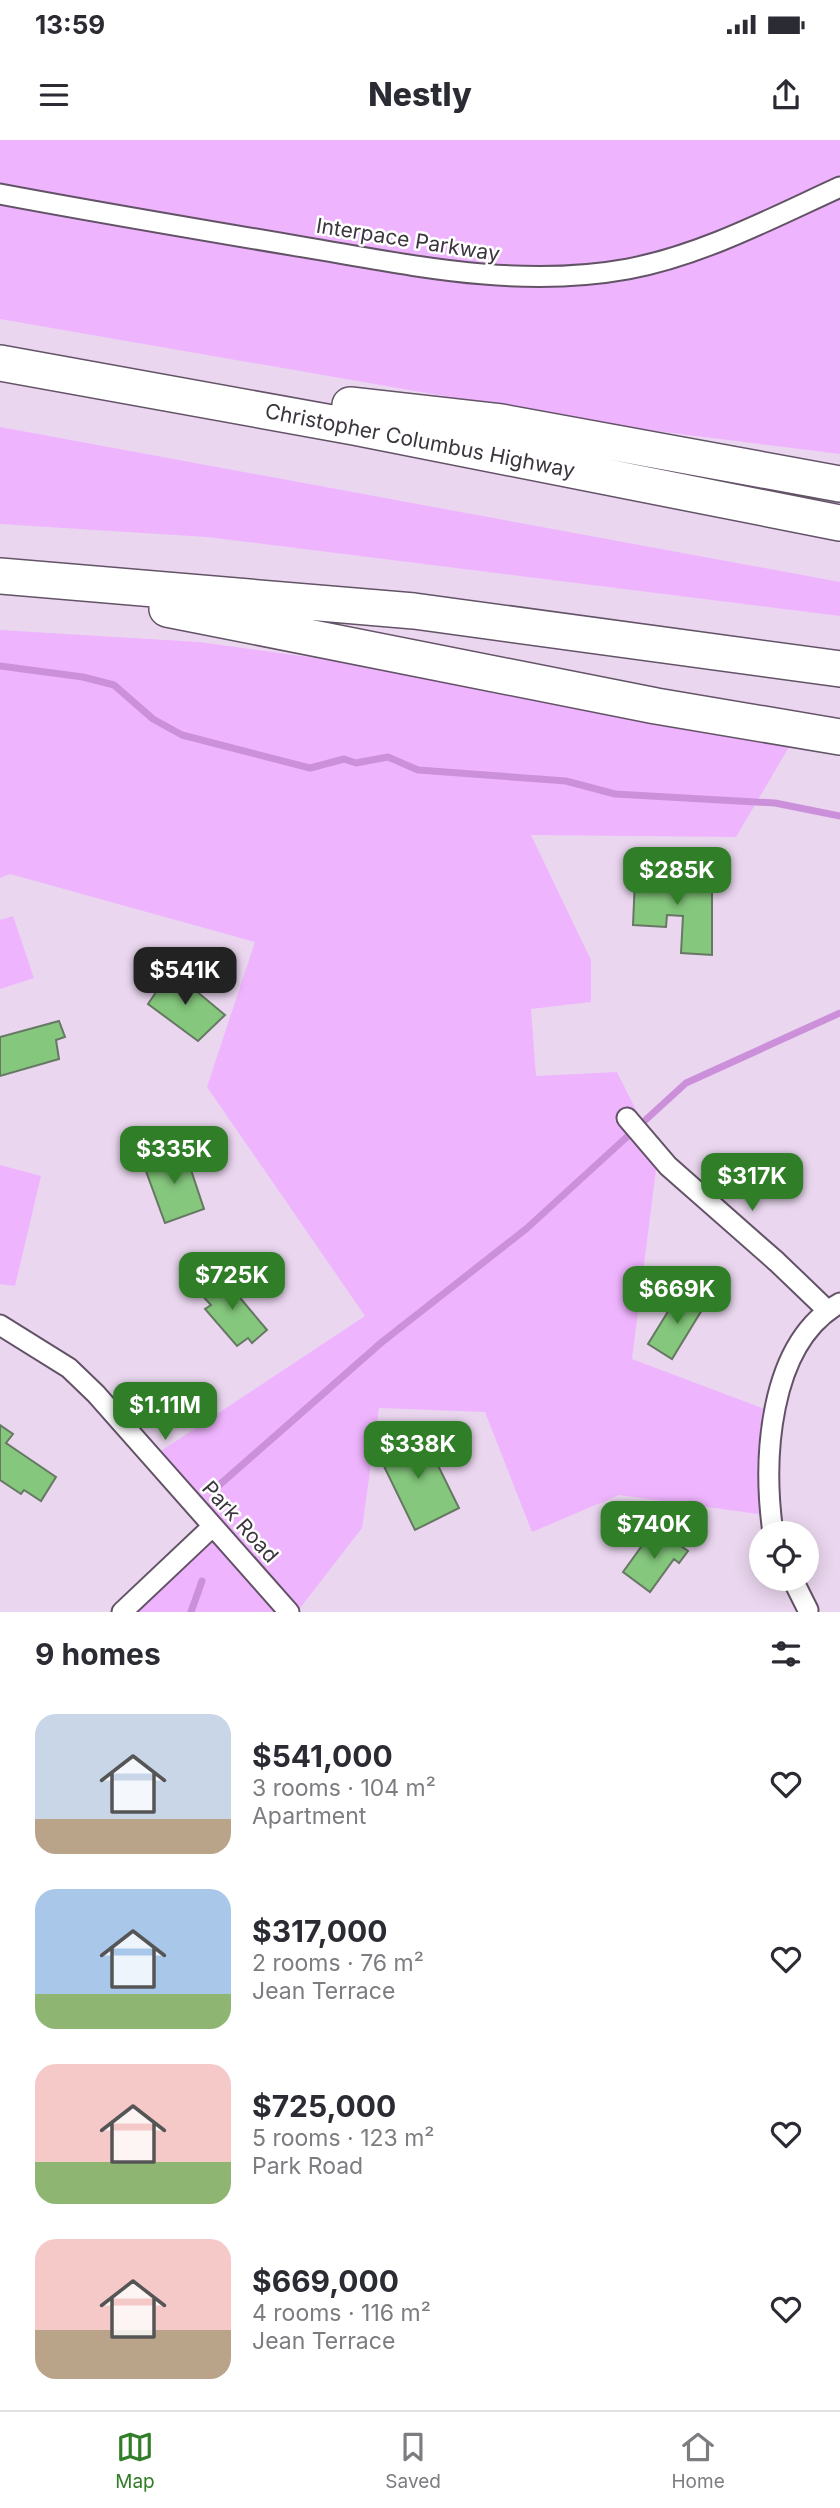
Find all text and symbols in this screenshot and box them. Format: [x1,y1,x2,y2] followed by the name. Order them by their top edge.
[35,9,105,40] text: 13:59
[368,75,472,114] text: Nestly
[35,76,73,114] icon: menu
[767,76,805,114] icon: share
[314,213,502,266] street label: Interpace Parkway
[263,398,577,483] street label: Christopher Columbus Highway
[628,848,726,907] pin: $285K
[639,856,715,884] text: $285K
[136,948,234,1007] pin: $541K
[150,956,220,984] text: $541K
[125,1126,223,1186] pin: $335K
[136,1135,212,1163] text: $335K
[703,1154,801,1213] pin: $317K
[717,1162,787,1190] text: $317K
[183,1252,281,1312] pin: $725K
[195,1261,269,1289] text: $725K
[628,1266,726,1326] pin: $669K
[639,1275,715,1303] text: $669K
[108,1382,222,1442] pin: $1.11M
[129,1391,201,1419] text: $1.11M
[369,1422,467,1481] pin: $338K
[380,1430,456,1458] text: $338K
[197,1476,284,1568] street label: Park Road
[605,1502,703,1561] pin: $740K
[617,1510,691,1538] text: $740K
[749,1521,819,1591] map controls
[749,1521,819,1591] button: locate
[767,1635,805,1673] icon: filters
[35,1636,161,1672] text: 9 homes
[252,1738,393,1774] text: $541,000
[91,1742,175,1826] icon: home
[767,1765,805,1803] icon: heart
[252,1774,436,1802] text: 3 rooms · 104 m²
[252,1802,366,1830] text: Apartment
[252,1913,387,1949] text: $317,000
[91,1917,175,2001] icon: home
[767,1940,805,1978] icon: heart
[252,1949,424,1977] text: 2 rooms · 76 m²
[252,1977,395,2005] text: Jean Terrace
[252,2088,396,2124] text: $725,000
[91,2092,175,2176] icon: home
[767,2115,805,2153] icon: heart
[252,2124,435,2152] text: 5 rooms · 123 m²
[252,2152,363,2180] text: Park Road
[252,2263,399,2299] text: $669,000
[91,2267,175,2351] icon: home
[767,2290,805,2328] icon: heart
[252,2299,431,2327] text: 4 rooms · 116 m²
[252,2327,395,2355] text: Jean Terrace
[115,2428,155,2493] tab: Map
[385,2428,441,2493] tab: Saved
[671,2428,725,2493] tab: Home

